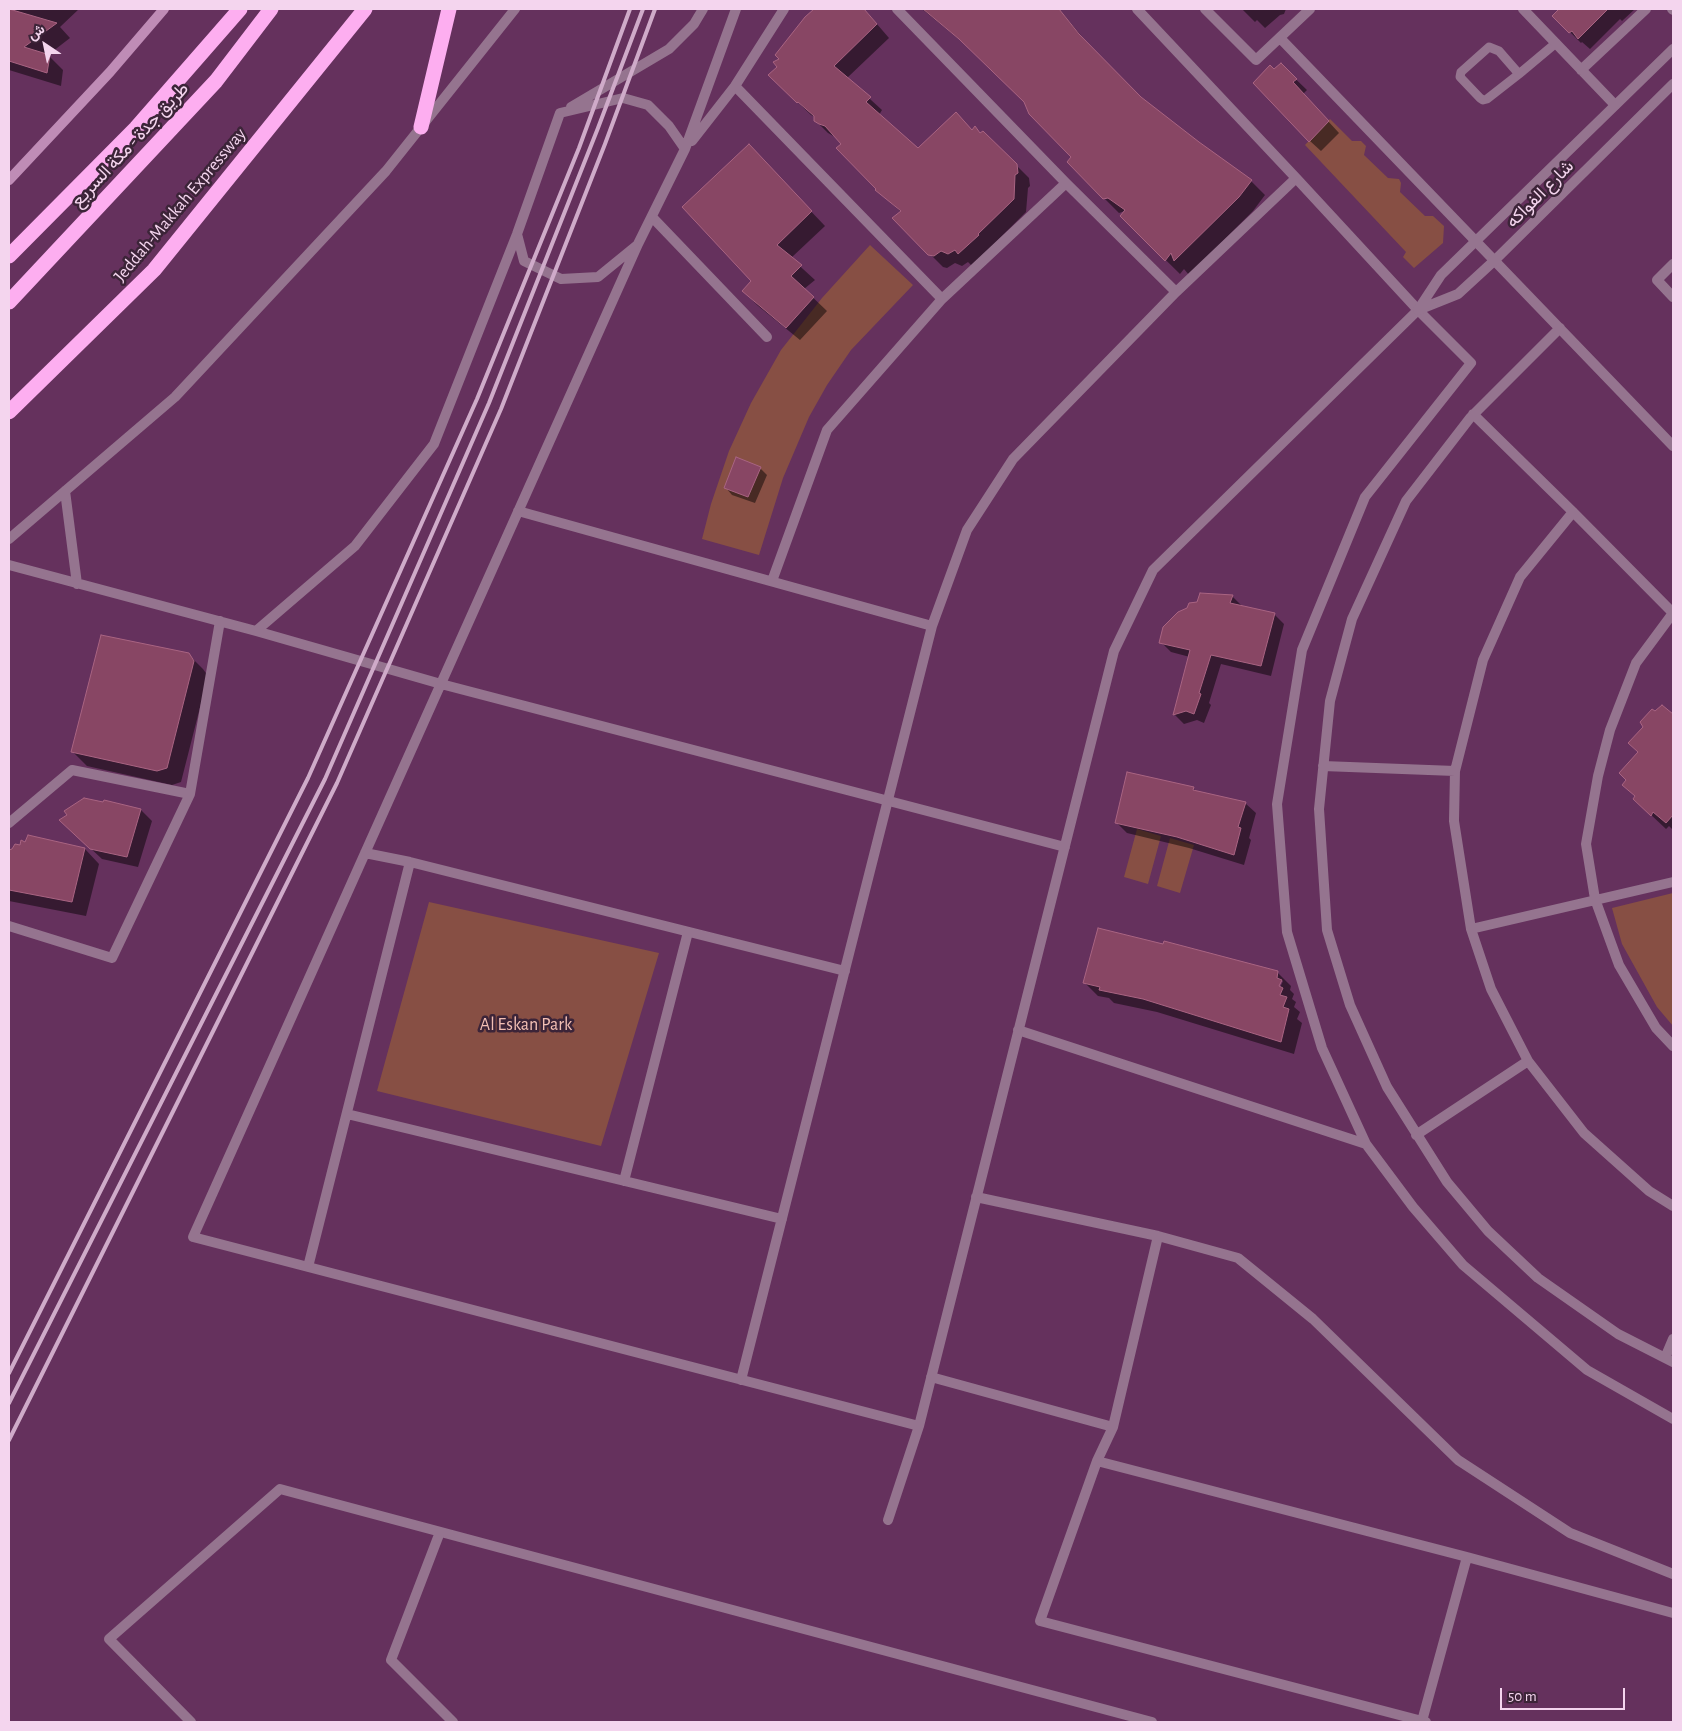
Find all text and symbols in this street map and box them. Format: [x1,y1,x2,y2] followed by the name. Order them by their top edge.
[20,20,70,70] north arrow
[26,22,47,43] text: ش
[67,78,193,212] street label: طريق جدة - مكة السريع
[109,124,251,286] street label: Jeddah-Makkah Expressway
[1502,156,1578,232] street label: شارع الفواكه
[480,1014,572,1036] park label: Al Eskan Park
[1502,1678,1627,1710] scale bar
[1508,1689,1537,1704] text: 50 m

